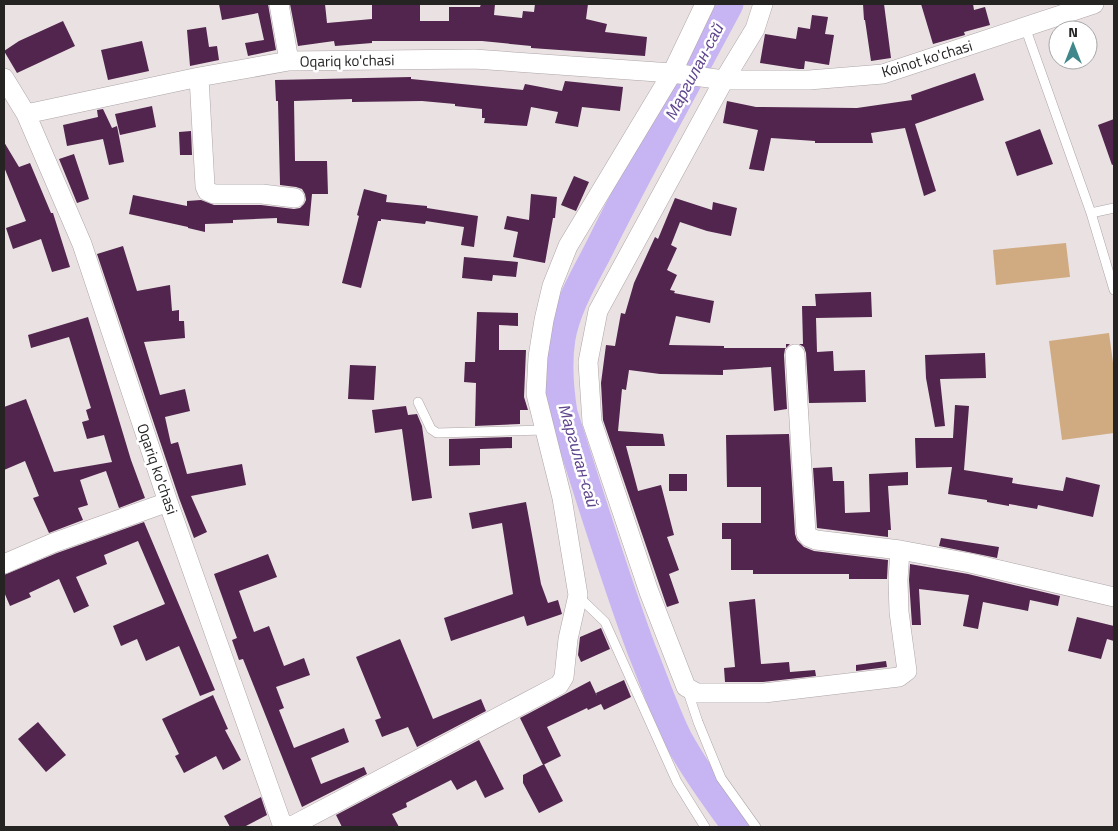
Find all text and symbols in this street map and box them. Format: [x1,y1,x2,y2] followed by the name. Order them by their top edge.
[659,18,730,123] water label: Маргилан-сай
[1048,20,1098,70] north arrow
[1068,21,1078,42] text: N
[879,34,975,83] street label: Koinot ko'chasi
[299,48,395,73] street label: Oqariq ko'chasi
[553,402,605,510] water label: Маргилан-сай
[131,420,184,517] street label: Oqariq ko'chasi

